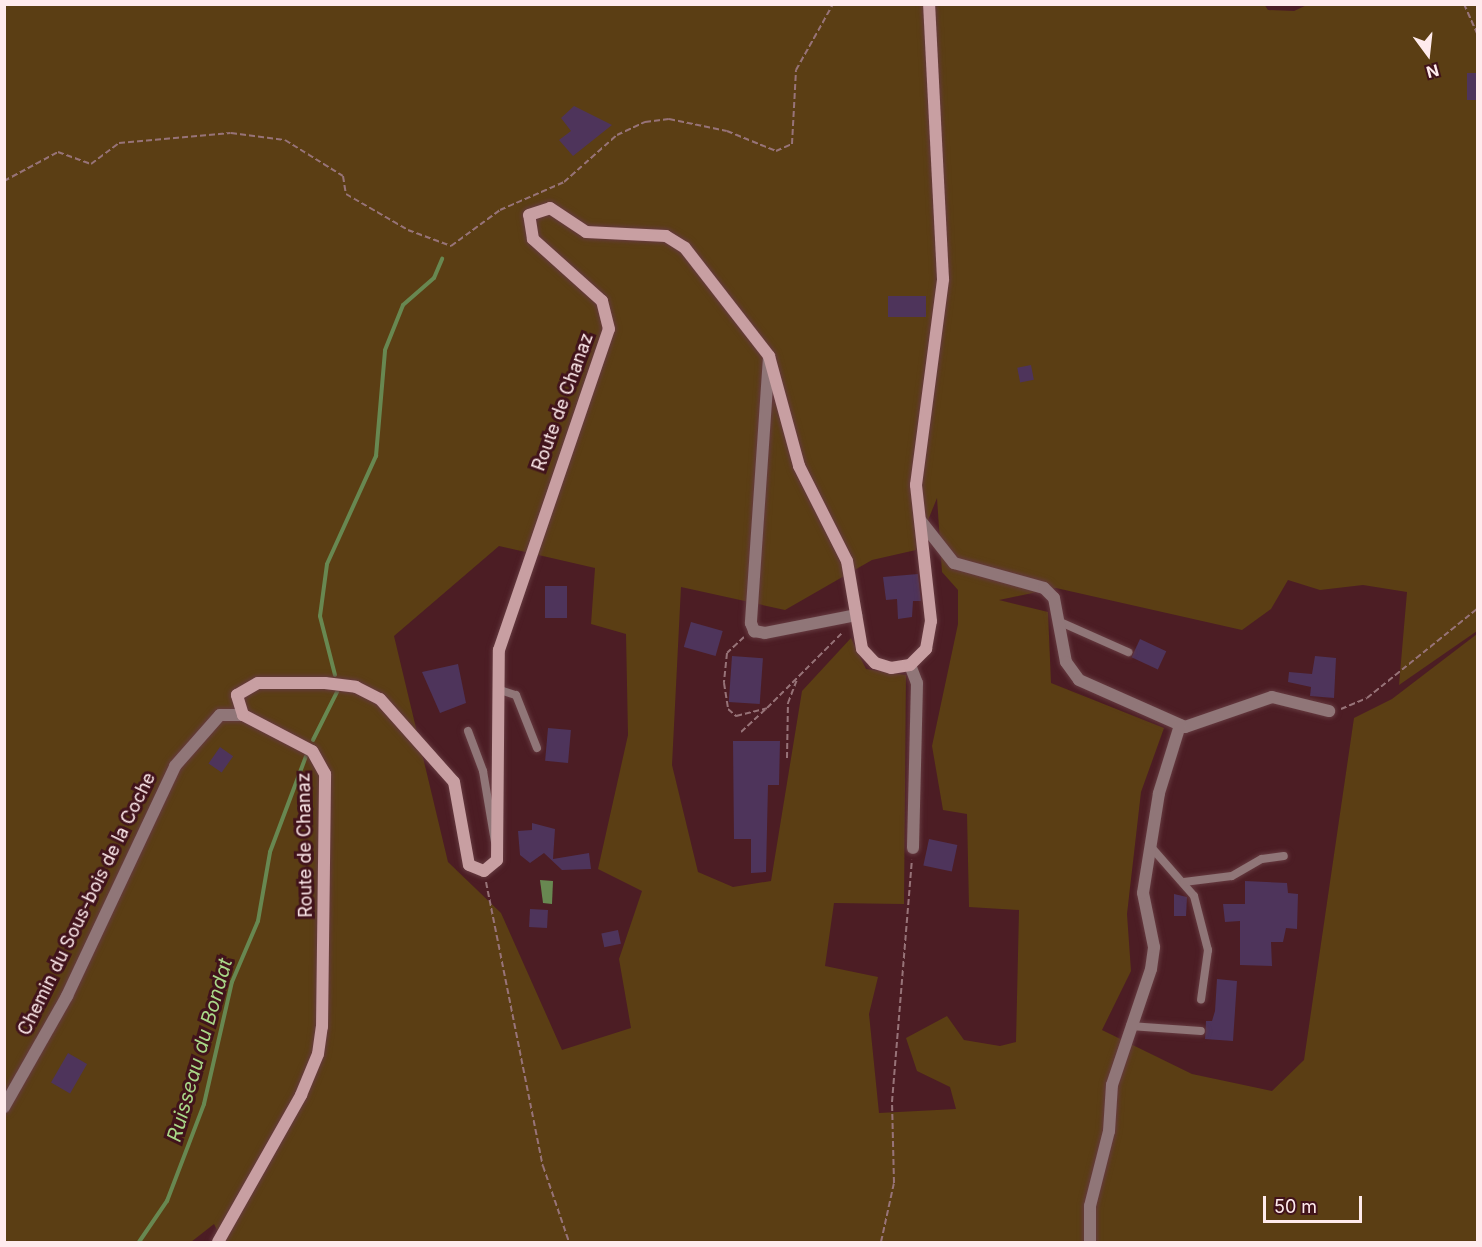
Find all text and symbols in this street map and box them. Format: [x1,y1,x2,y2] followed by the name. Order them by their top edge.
[1398,24,1458,84] north arrow
[1424,60,1441,83] text: N
[528,330,598,474] street label: Route de Chanaz
[14,769,160,1039] street label: Chemin du Sous-bois de la Coche
[293,772,317,918] street label: Route de Chanaz
[162,956,238,1144] water label: Ruisseau du Bondat
[1266,1184,1365,1222] scale bar
[1274,1196,1317,1217] text: 50 m

